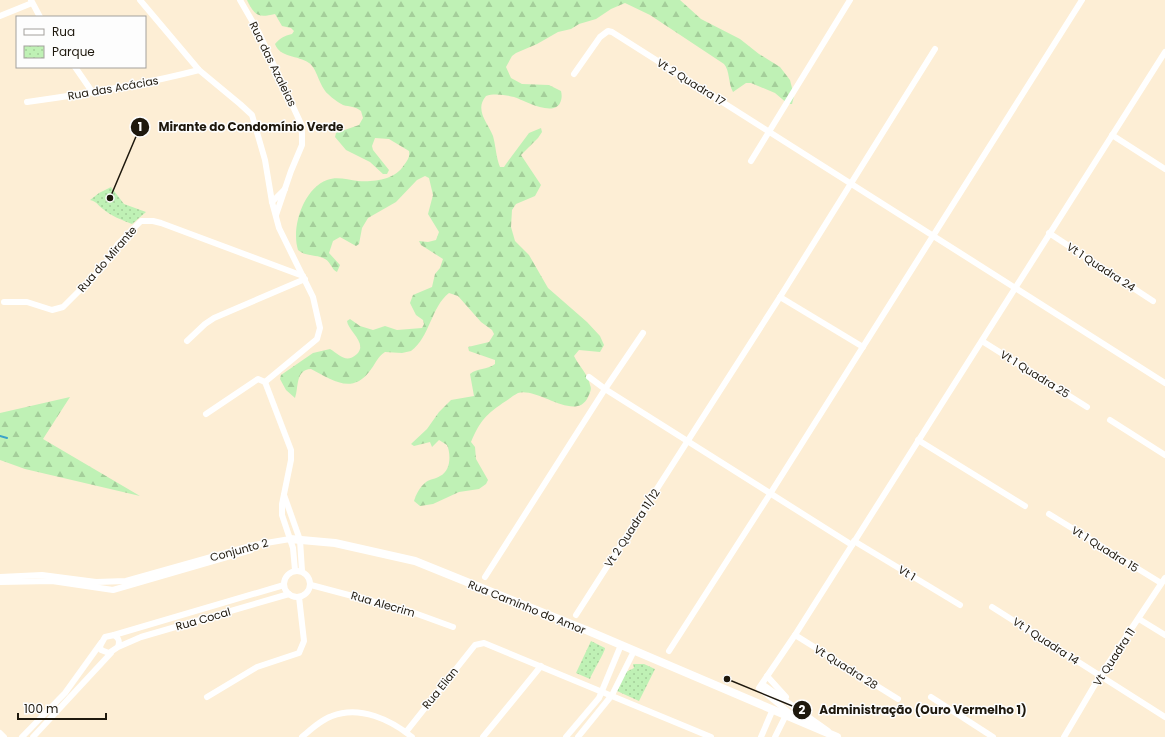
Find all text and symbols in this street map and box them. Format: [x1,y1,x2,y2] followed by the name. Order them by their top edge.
[16,16,146,68] legend
[245,19,301,109] street label: Rua das Azaleias
[52,23,75,40] text: Rua
[52,43,95,60] text: Parque
[654,54,728,110] street label: Vt 2 Quadra 17
[66,72,160,104] street label: Rua das Acácias
[130,115,351,139] callout: Mirante do Condomínio Verde
[138,118,142,135] text: 1
[159,118,344,135] text: Mirante do Condomínio Verde
[74,222,140,296] street label: Rua do Mirante
[1063,239,1139,295] street label: Vt 1 Quadra 24
[997,346,1073,402] street label: Vt 1 Quadra 25
[601,486,663,570] street label: Vt 2 Quadra 11/12
[1068,522,1142,576] street label: Vt 1 Quadra 15
[208,535,270,565] street label: Conjunto 2
[895,562,919,584] street label: Vt 1
[466,576,588,638] street label: Rua Caminho do Amor
[349,587,417,621] street label: Rua Alecrim
[174,604,232,634] street label: Rua Cocal
[1010,614,1082,669] street label: Vt 1 Quadra 14
[1089,625,1139,689] street label: Vt Quadra 11
[811,641,881,693] street label: Vt Quadra 28
[418,664,462,712] street label: Rua Elian
[18,695,106,721] scale bar
[792,698,1035,722] callout: Administração (Ouro Vermelho 1)
[24,700,58,717] text: 100 m
[799,701,806,718] text: 2
[819,701,1027,718] text: Administração (Ouro Vermelho 1)

